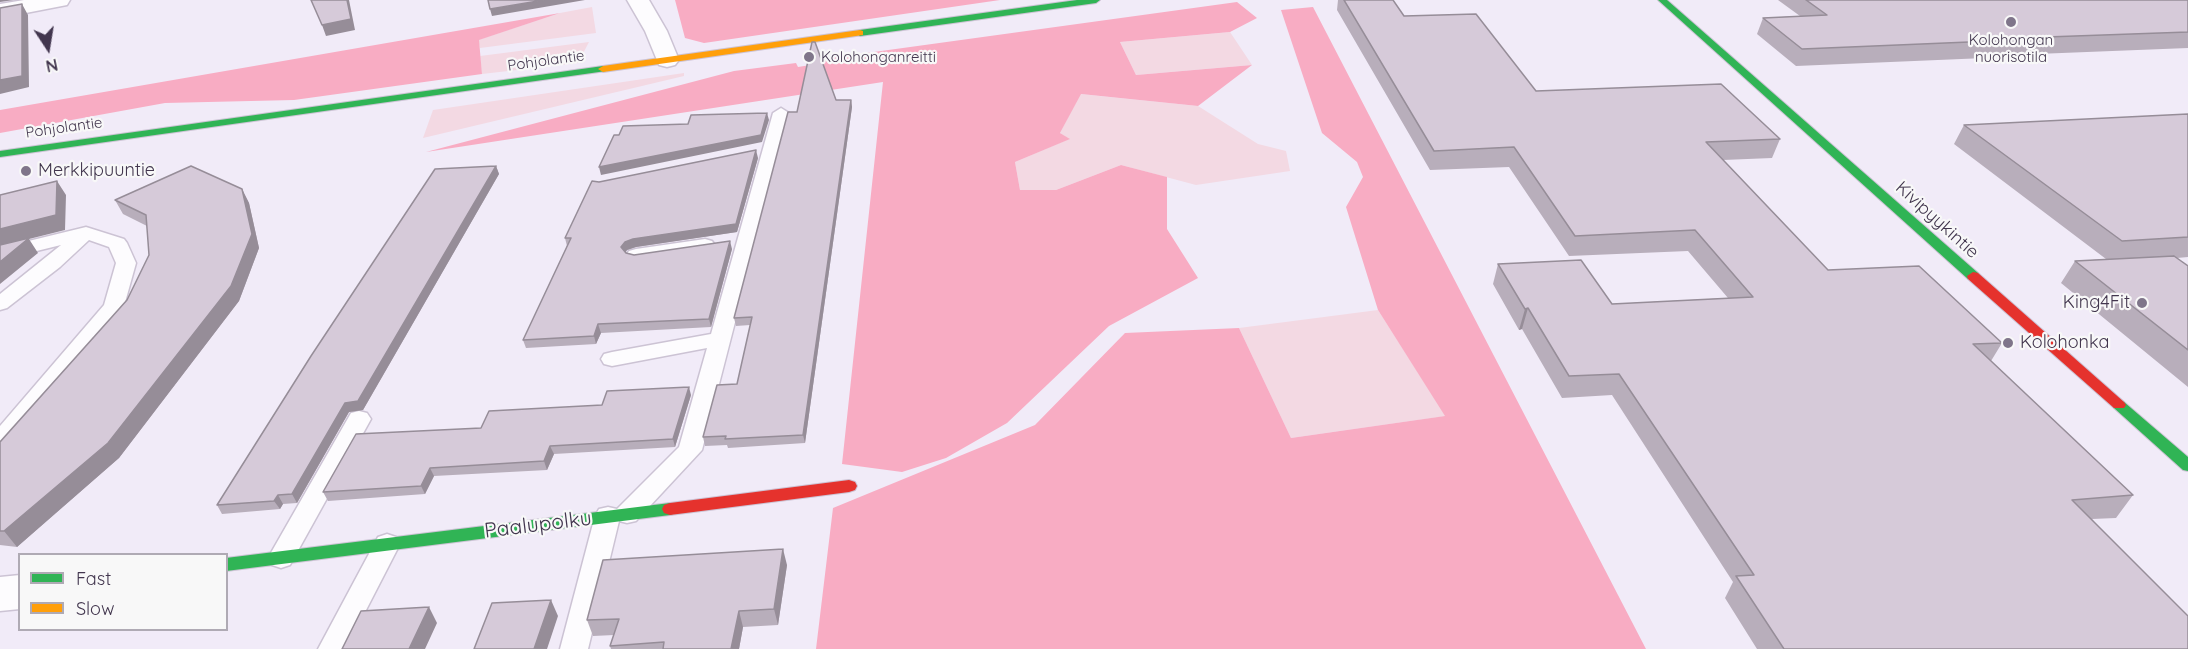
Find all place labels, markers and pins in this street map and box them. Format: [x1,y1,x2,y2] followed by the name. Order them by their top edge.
[2004,15,2018,29] marker: Kolohongan nuorisotila
[1969,31,2053,66] place label: Kolohongan nuorisotila
[821,48,936,66] place label: Kolohonganreitti
[802,50,816,64] marker: Kolohonganreitti
[38,160,155,182] place label: Merkkipuuntie
[19,164,33,178] marker: Merkkipuuntie
[2063,292,2130,314] place label: King4Fit
[2135,296,2149,310] marker: King4Fit
[2020,332,2109,354] place label: Kolohonka
[2001,336,2015,350] marker: Kolohonka

